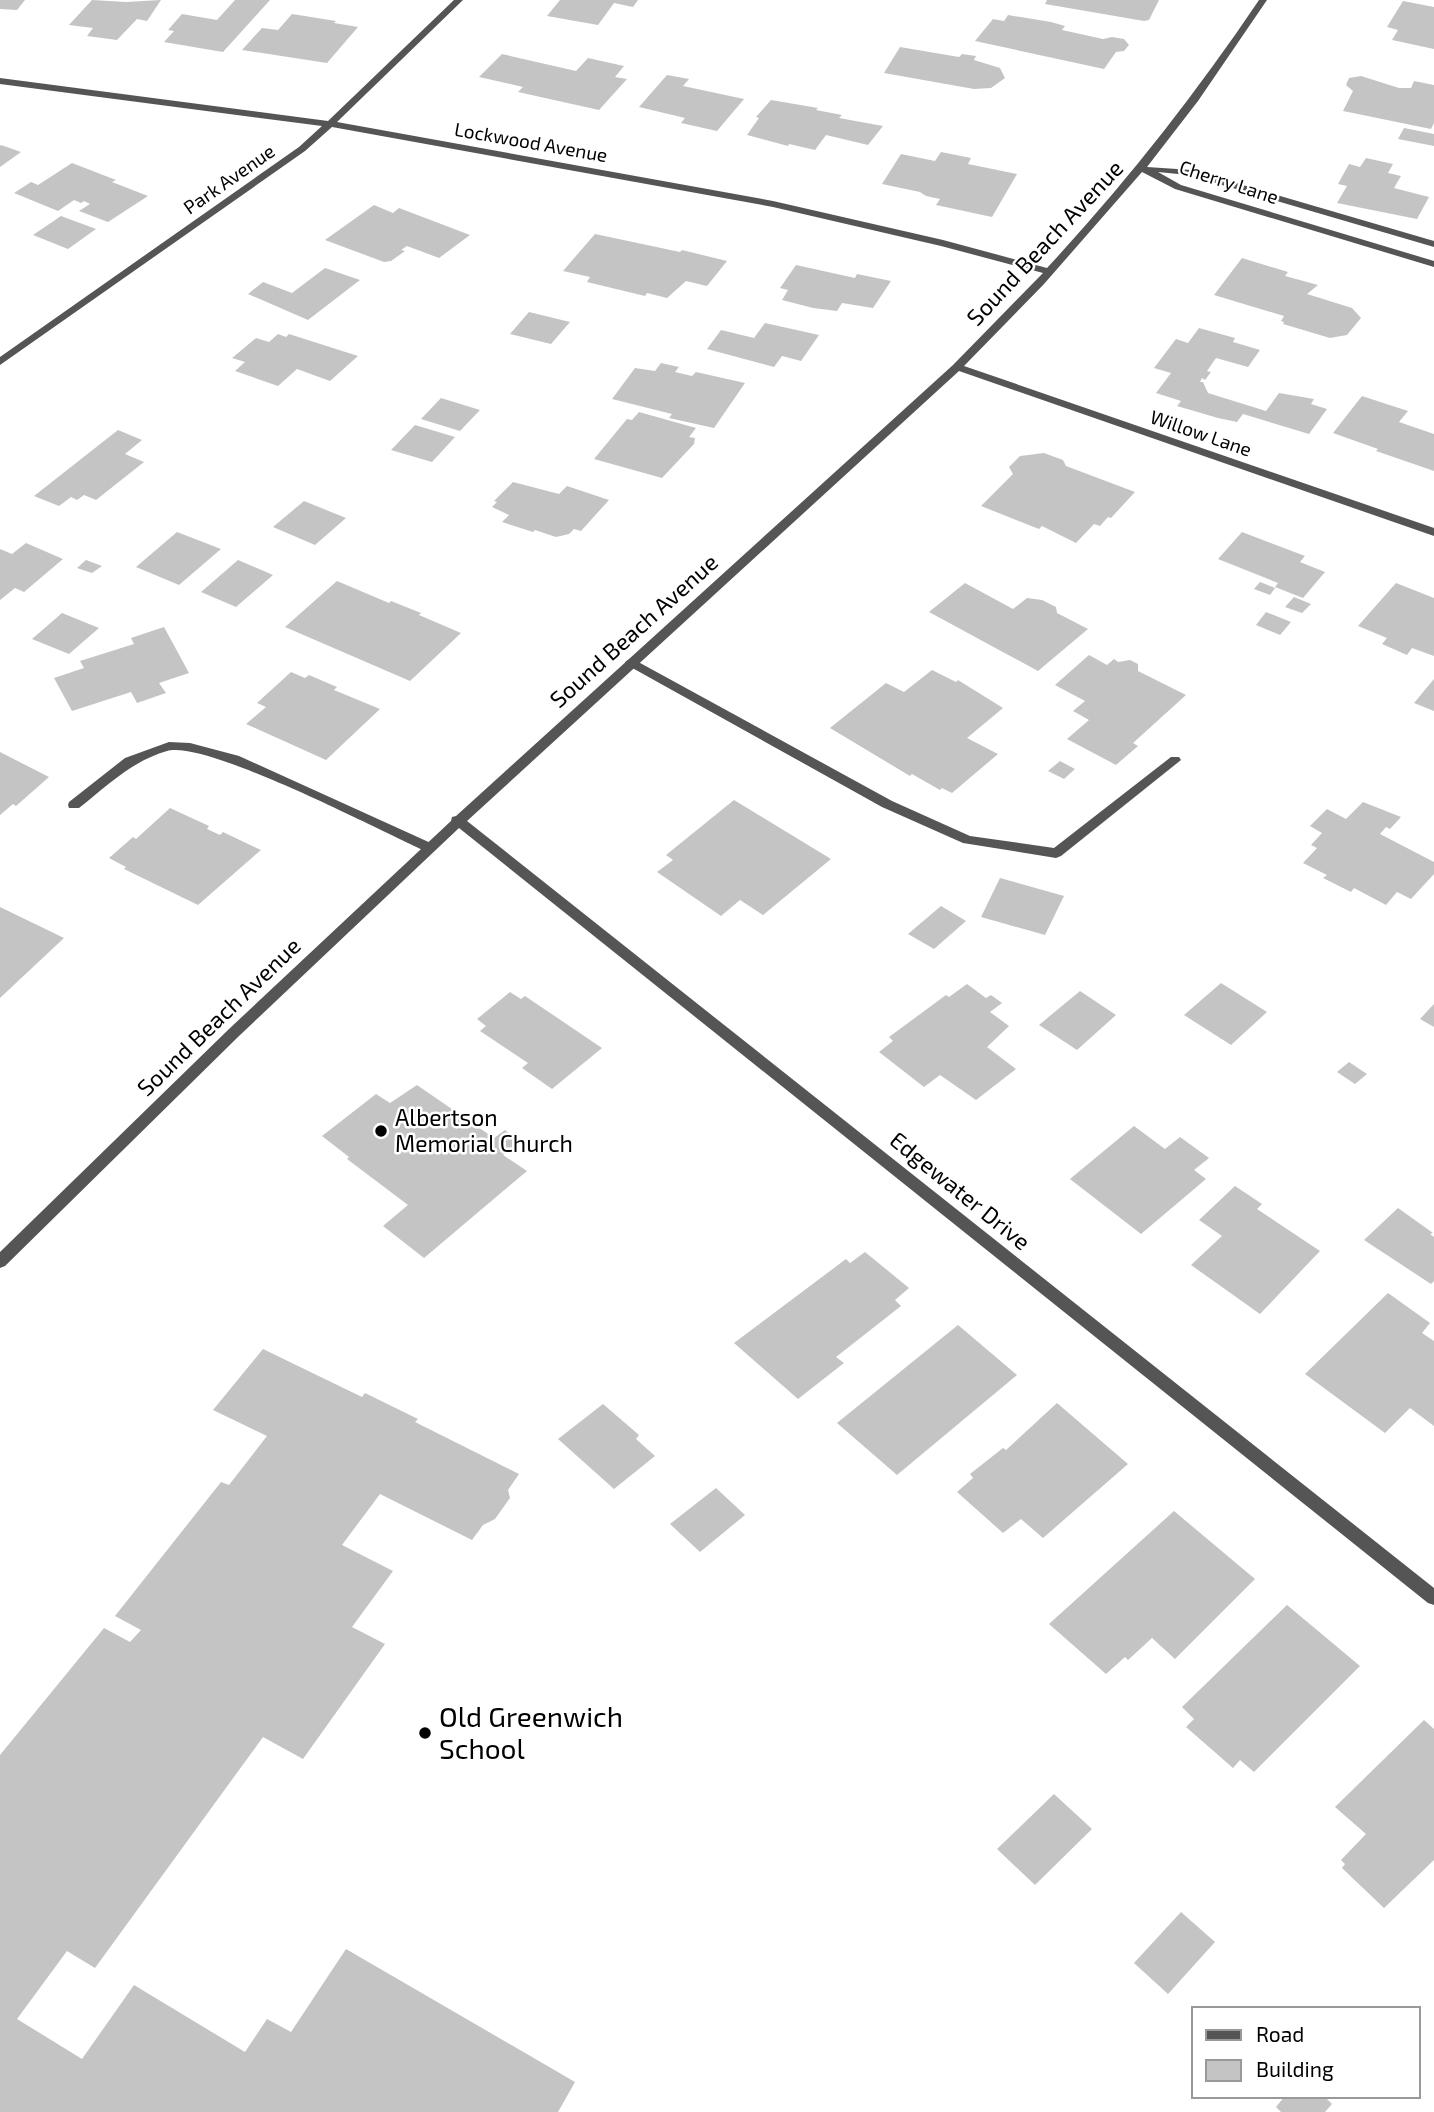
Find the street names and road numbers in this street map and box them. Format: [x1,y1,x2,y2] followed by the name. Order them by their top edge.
[453,117,609,166] street label: Lockwood Avenue
[179,139,279,218] street label: Park Avenue
[960,154,1128,331] street label: Sound Beach Avenue
[1177,155,1282,208] street label: Cherry Lane
[1147,404,1255,461] street label: Willow Lane
[544,548,723,713] street label: Sound Beach Avenue
[131,931,306,1101] street label: Sound Beach Avenue
[885,1125,1036,1255] street label: Edgewater Drive

